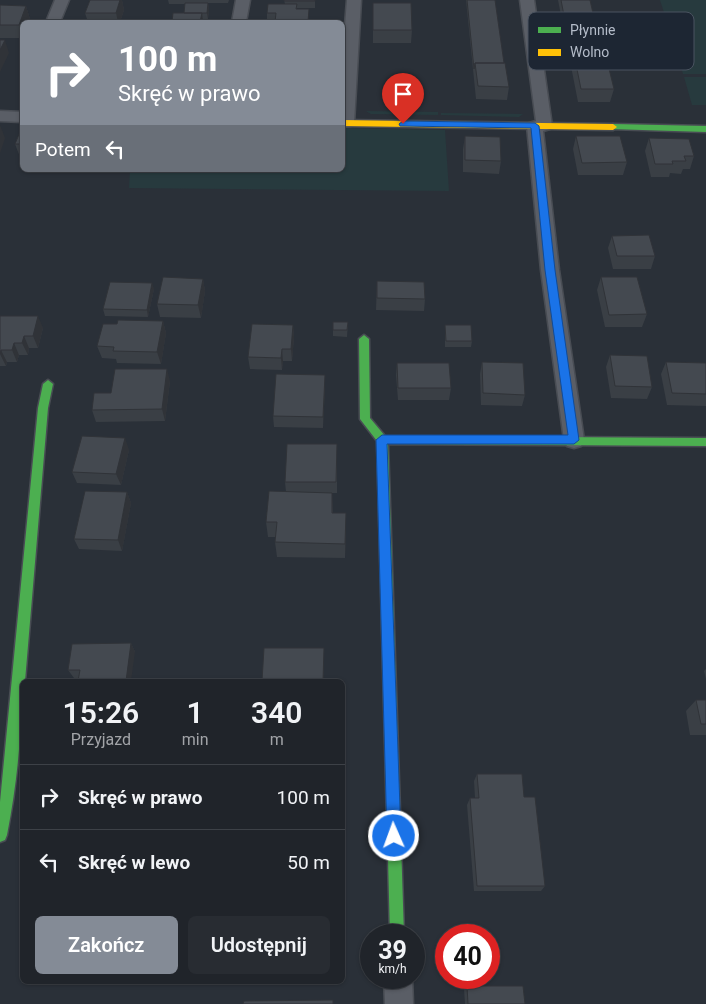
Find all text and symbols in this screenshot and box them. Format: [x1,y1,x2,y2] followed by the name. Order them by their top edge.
[528,12,694,70] legend
[570,22,616,38] text: Płynnie
[118,39,217,80] text: 100 m
[35,40,100,105] icon: right
[570,44,609,60] text: Wolno
[382,73,424,124] pin
[389,80,417,108] icon: arrive
[118,81,261,106] text: Skręć w prawo
[101,135,129,163] icon: left
[35,138,91,161] text: Potem
[63,695,139,730] text: 15:26
[187,695,204,730] text: 1
[251,695,302,730] text: 340
[71,730,131,749] text: Przyjazd
[182,730,209,749] text: min
[270,730,284,749] text: m
[35,783,63,811] icon: right
[78,786,202,809] text: Skręć w prawo
[277,786,330,809] text: 100 m
[367,809,419,861] position arrow
[35,848,63,876] icon: left
[78,851,190,874] text: Skręć w lewo
[287,851,330,874] text: 50 m
[35,916,178,974] button: Zakończ
[188,916,330,974] button: Udostępnij
[435,924,500,989] speed limit sign: 40
[378,936,407,965] text: 39
[378,962,407,976] text: km/h

